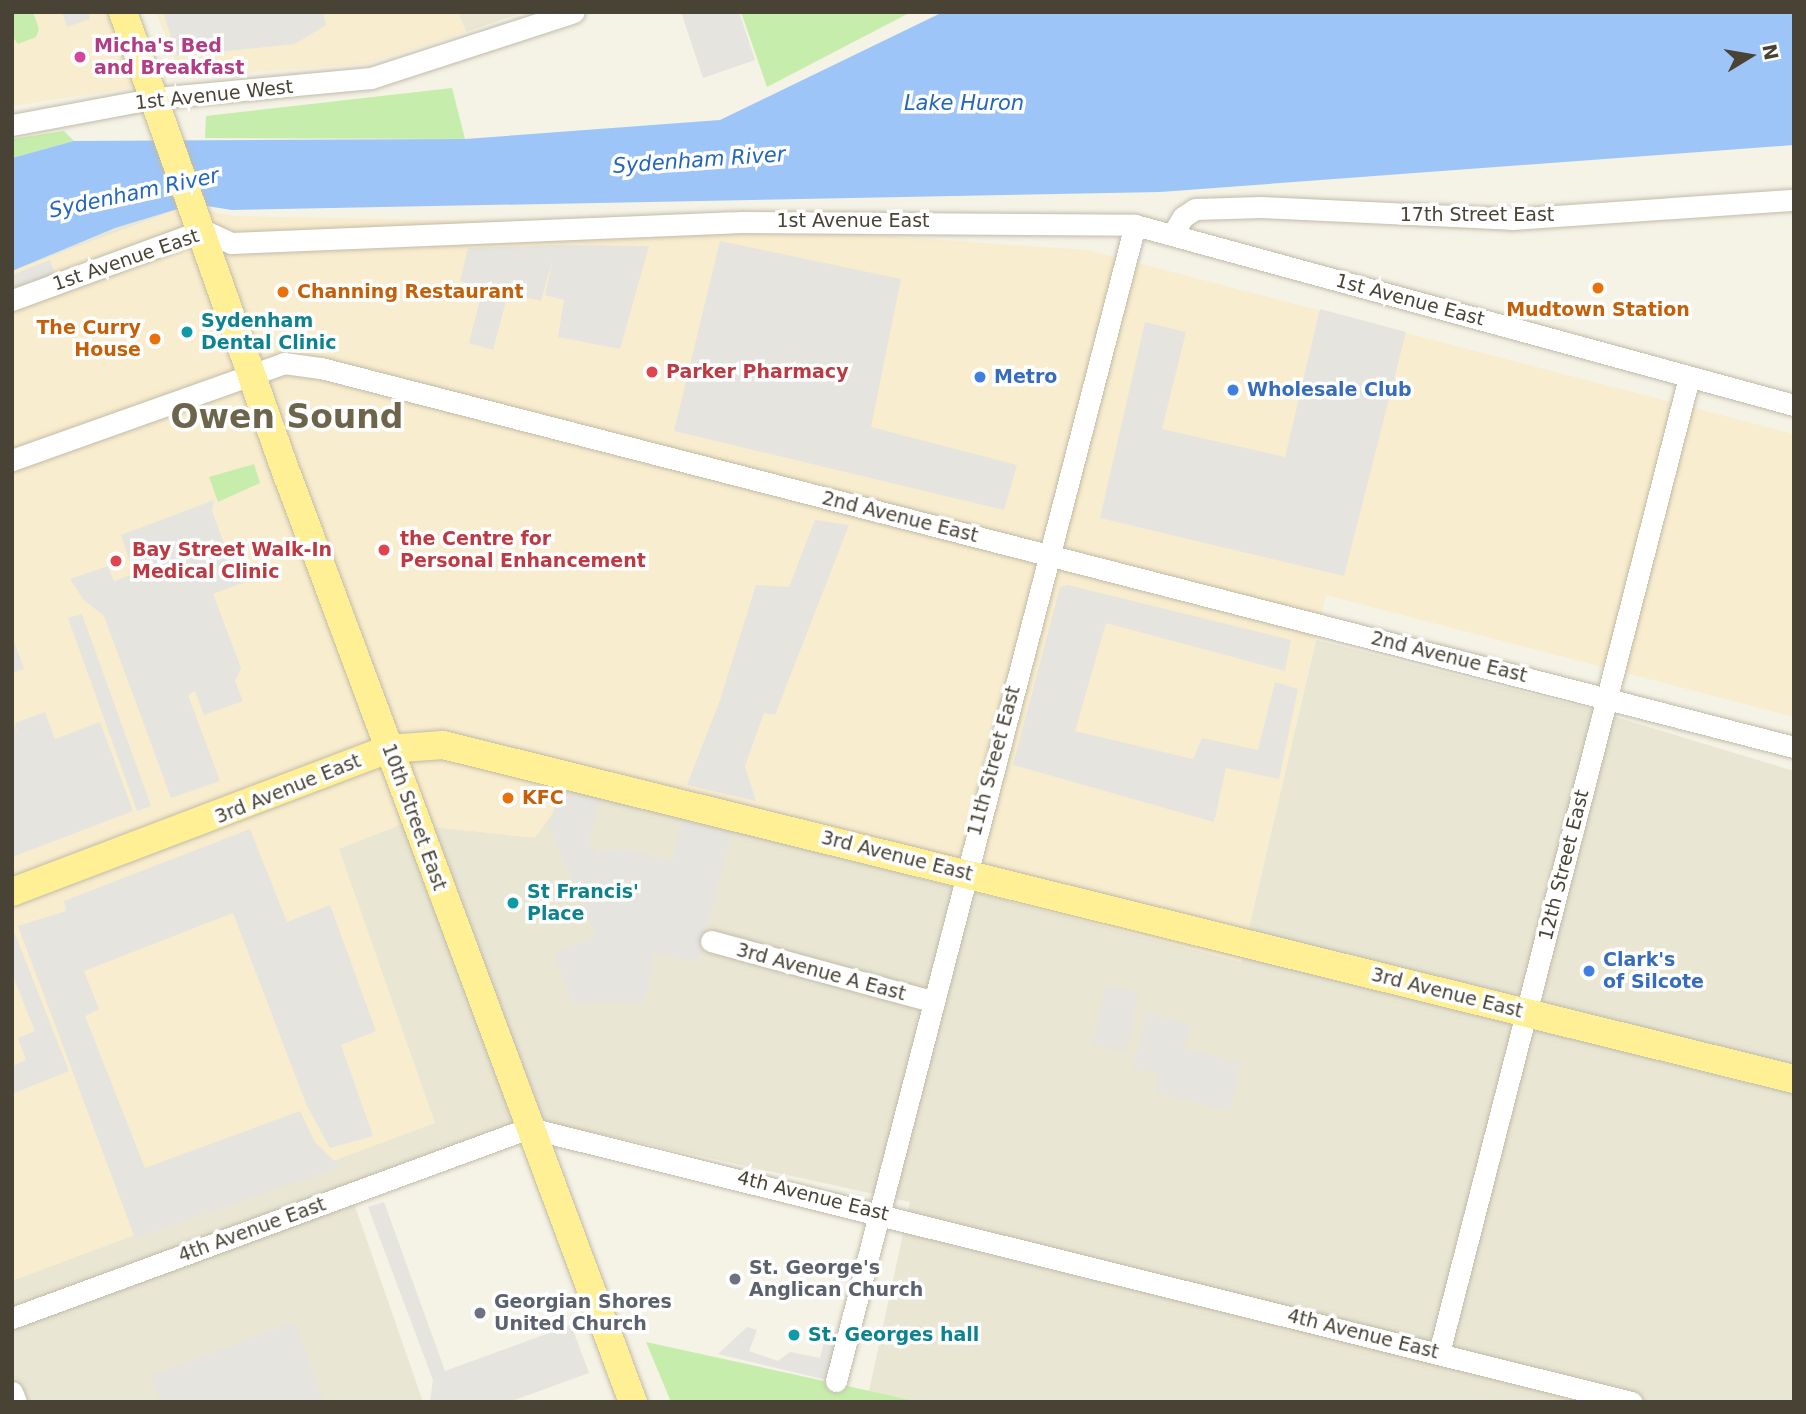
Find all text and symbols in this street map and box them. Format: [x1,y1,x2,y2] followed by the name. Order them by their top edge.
[1715,21,1785,91] north arrow
[94,35,244,79] place label: Micha's Bed and Breakfast
[1758,42,1783,62] text: N
[72,49,88,65] marker: Micha's Bed and Breakfast
[134,75,294,115] street label: 1st Avenue West
[904,90,1024,116] water label: Lake Huron
[612,141,786,179] water label: Sydenham River
[47,163,221,223] water label: Sydenham River
[1400,204,1554,226] street label: 17th Street East
[776,210,930,232] street label: 1st Avenue East
[50,224,202,296] street label: 1st Avenue East
[1333,269,1487,331] street label: 1st Avenue East
[1590,280,1606,296] marker: Mudtown Station
[297,281,524,303] place label: Channing Restaurant
[275,284,291,300] marker: Channing Restaurant
[1506,299,1690,321] place label: Mudtown Station
[201,310,336,354] place label: Sydenham Dental Clinic
[36,317,141,361] place label: The Curry House
[179,324,195,340] marker: Sydenham Dental Clinic
[147,331,163,347] marker: The Curry House
[666,361,849,383] place label: Parker Pharmacy
[644,364,660,380] marker: Parker Pharmacy
[994,366,1057,388] place label: Metro
[972,369,988,385] marker: Metro
[1247,379,1412,401] place label: Wholesale Club
[1225,382,1241,398] marker: Wholesale Club
[171,397,403,437] district label: Owen Sound
[820,487,980,547] street label: 2nd Avenue East
[400,528,646,572] place label: the Centre for Personal Enhancement
[132,539,332,583] place label: Bay Street Walk-In Medical Clinic
[374,540,394,560] marker: the Centre for Personal Enhancement
[106,551,126,571] marker: Bay Street Walk-In Medical Clinic
[1369,627,1529,687] street label: 2nd Avenue East
[963,683,1025,839] street label: 11th Street East
[377,741,451,893] street label: 10th Street East
[212,749,364,829] street label: 3rd Avenue East
[522,787,564,809] place label: KFC
[1534,787,1594,943] street label: 12th Street East
[500,790,516,806] marker: KFC
[819,826,975,886] street label: 3rd Avenue East
[527,881,639,925] place label: St Francis' Place
[505,895,521,911] marker: St Francis' Place
[734,938,908,1006] street label: 3rd Avenue A East
[1603,949,1704,993] place label: Clark's of Silcote
[1369,963,1525,1023] street label: 3rd Avenue East
[1581,963,1597,979] marker: Clark's of Silcote
[735,1166,891,1226] street label: 4th Avenue East
[175,1193,329,1267] street label: 4th Avenue East
[749,1257,923,1301] place label: St. George's Anglican Church
[727,1271,743,1287] marker: St. George's Anglican Church
[494,1291,672,1335] place label: Georgian Shores United Church
[1285,1304,1441,1364] street label: 4th Avenue East
[472,1305,488,1321] marker: Georgian Shores United Church
[808,1324,979,1346] place label: St. Georges hall
[786,1327,802,1343] marker: St. Georges hall

